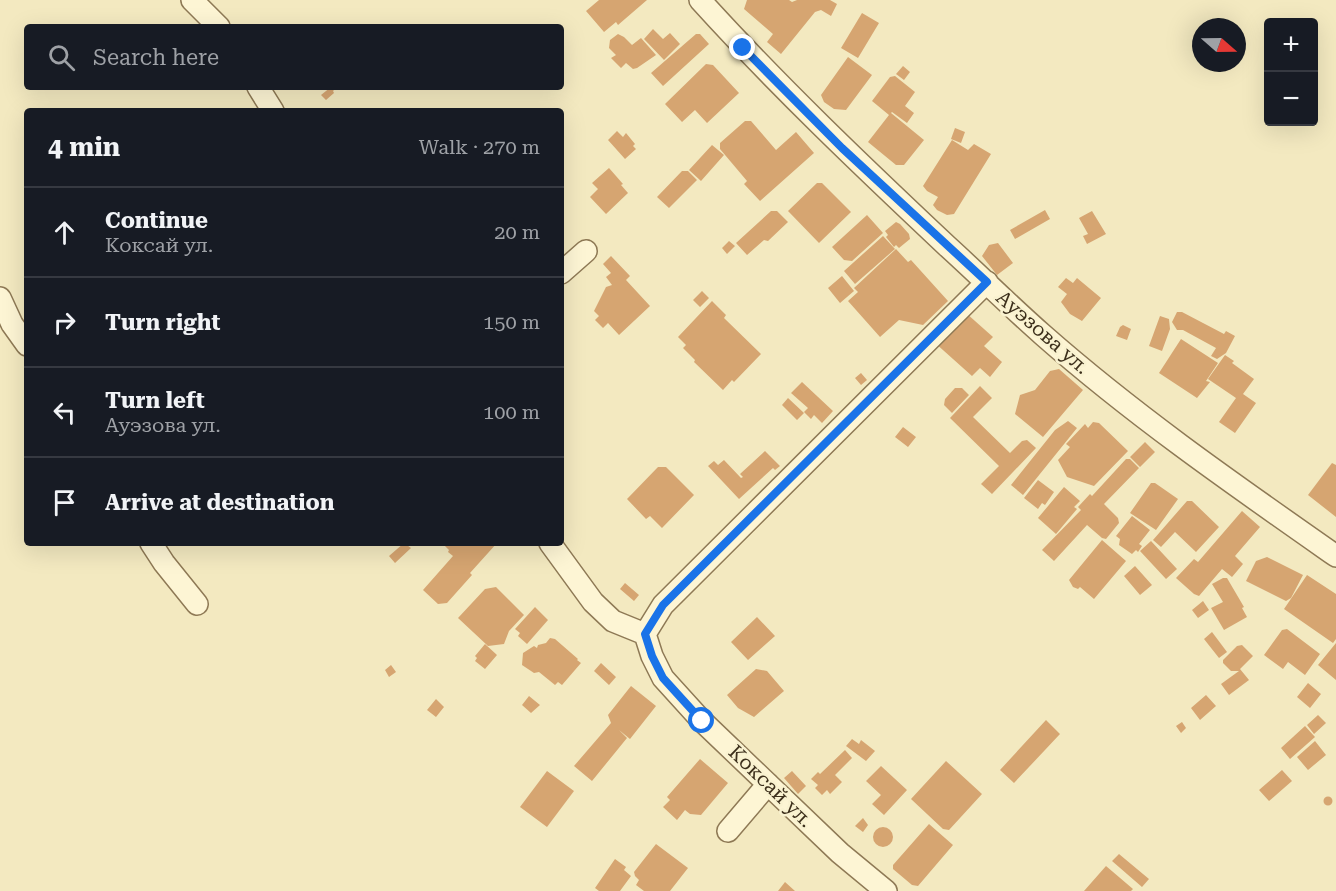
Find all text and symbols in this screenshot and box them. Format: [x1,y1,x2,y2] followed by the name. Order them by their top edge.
[1192,18,1246,72] north arrow
[1264,18,1318,126] map controls
[1264,18,1318,72] button: +
[24,24,564,90] search box
[729,34,755,60] route end
[45,41,78,74] icon: search
[93,45,219,70] text: Search here
[1264,72,1318,126] button: −
[48,132,120,162] text: 4 min
[419,135,540,159] text: Walk · 270 m
[105,208,208,233] text: Continue
[48,216,81,249] icon: ahead
[494,220,540,244] text: 20 m
[105,233,213,257] text: Коксай ул.
[992,285,1094,379] street label: Ауэзова ул.
[48,306,81,339] icon: right
[105,310,220,335] text: Turn right
[483,310,540,334] text: 150 m
[105,388,205,413] text: Turn left
[48,396,81,429] icon: left
[483,400,540,424] text: 100 m
[105,413,221,437] text: Ауэзова ул.
[48,486,81,519] icon: arrive
[105,490,334,515] text: Arrive at destination
[688,707,714,733] route start
[724,740,818,832] street label: Коксай ул.

